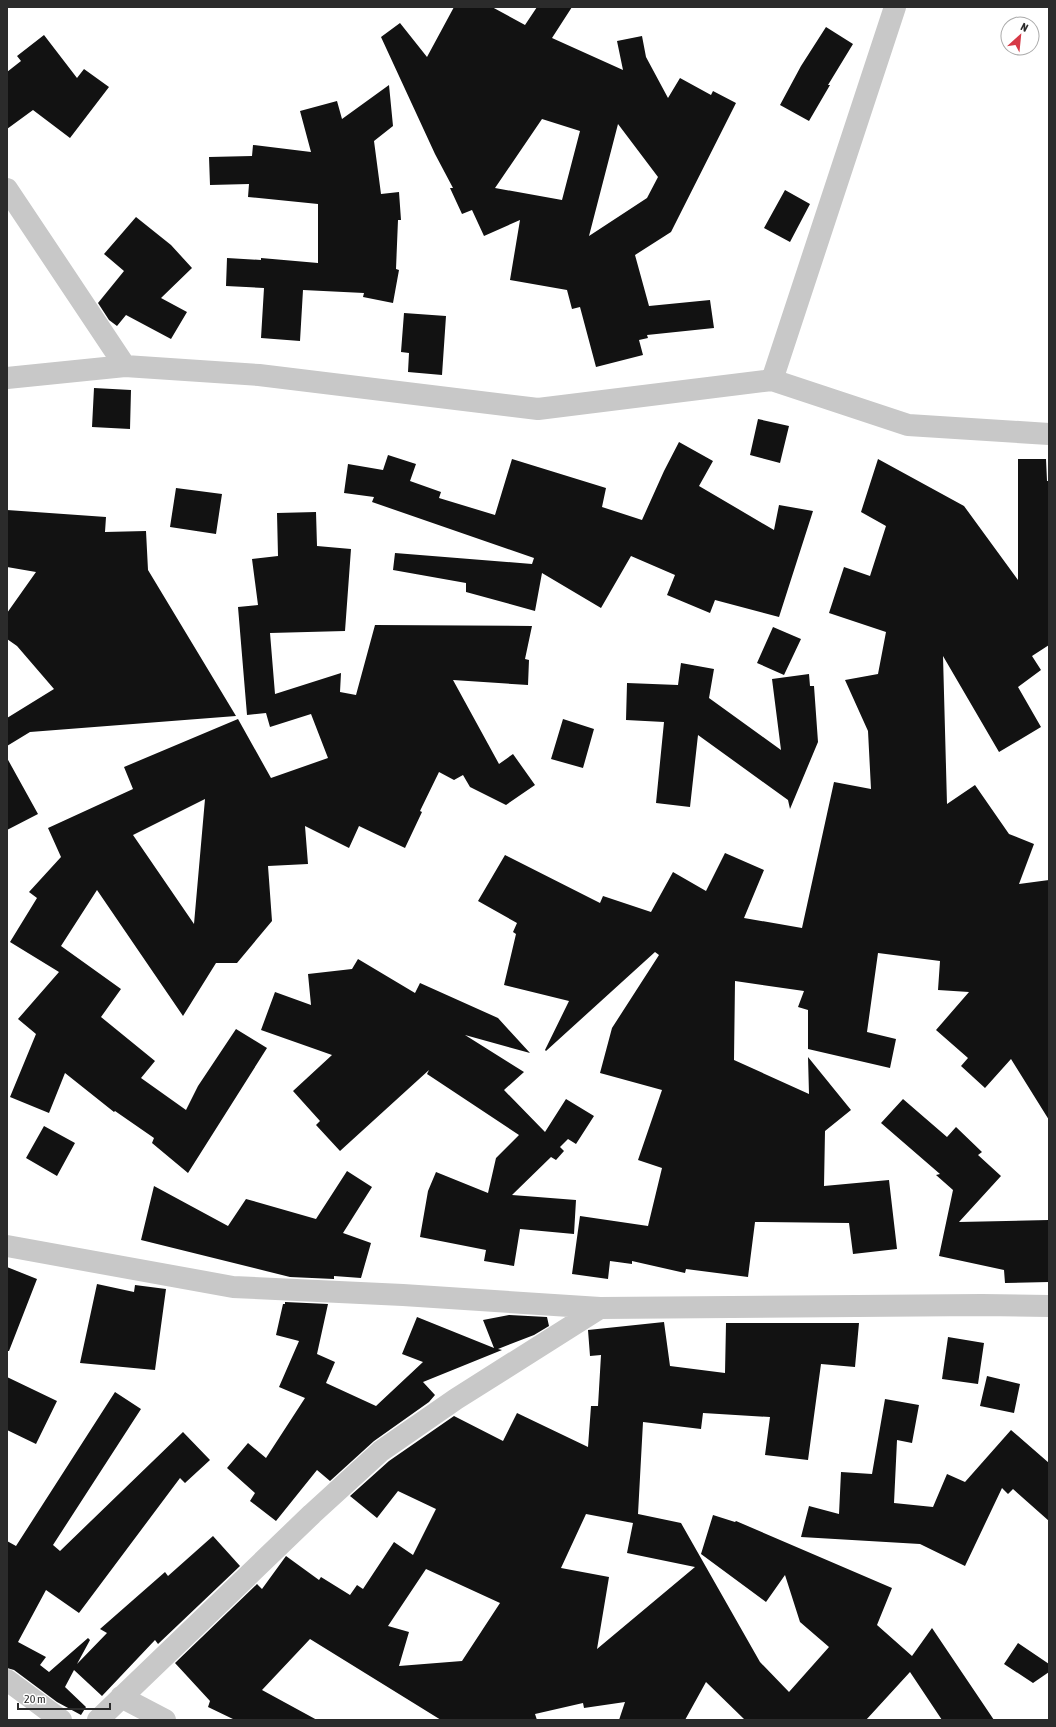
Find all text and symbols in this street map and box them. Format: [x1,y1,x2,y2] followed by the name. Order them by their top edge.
[1000,16,1040,56] north arrow
[1019,20,1030,34] text: N
[18,1685,110,1711] scale bar
[24,1692,46,1706] text: 20 m

